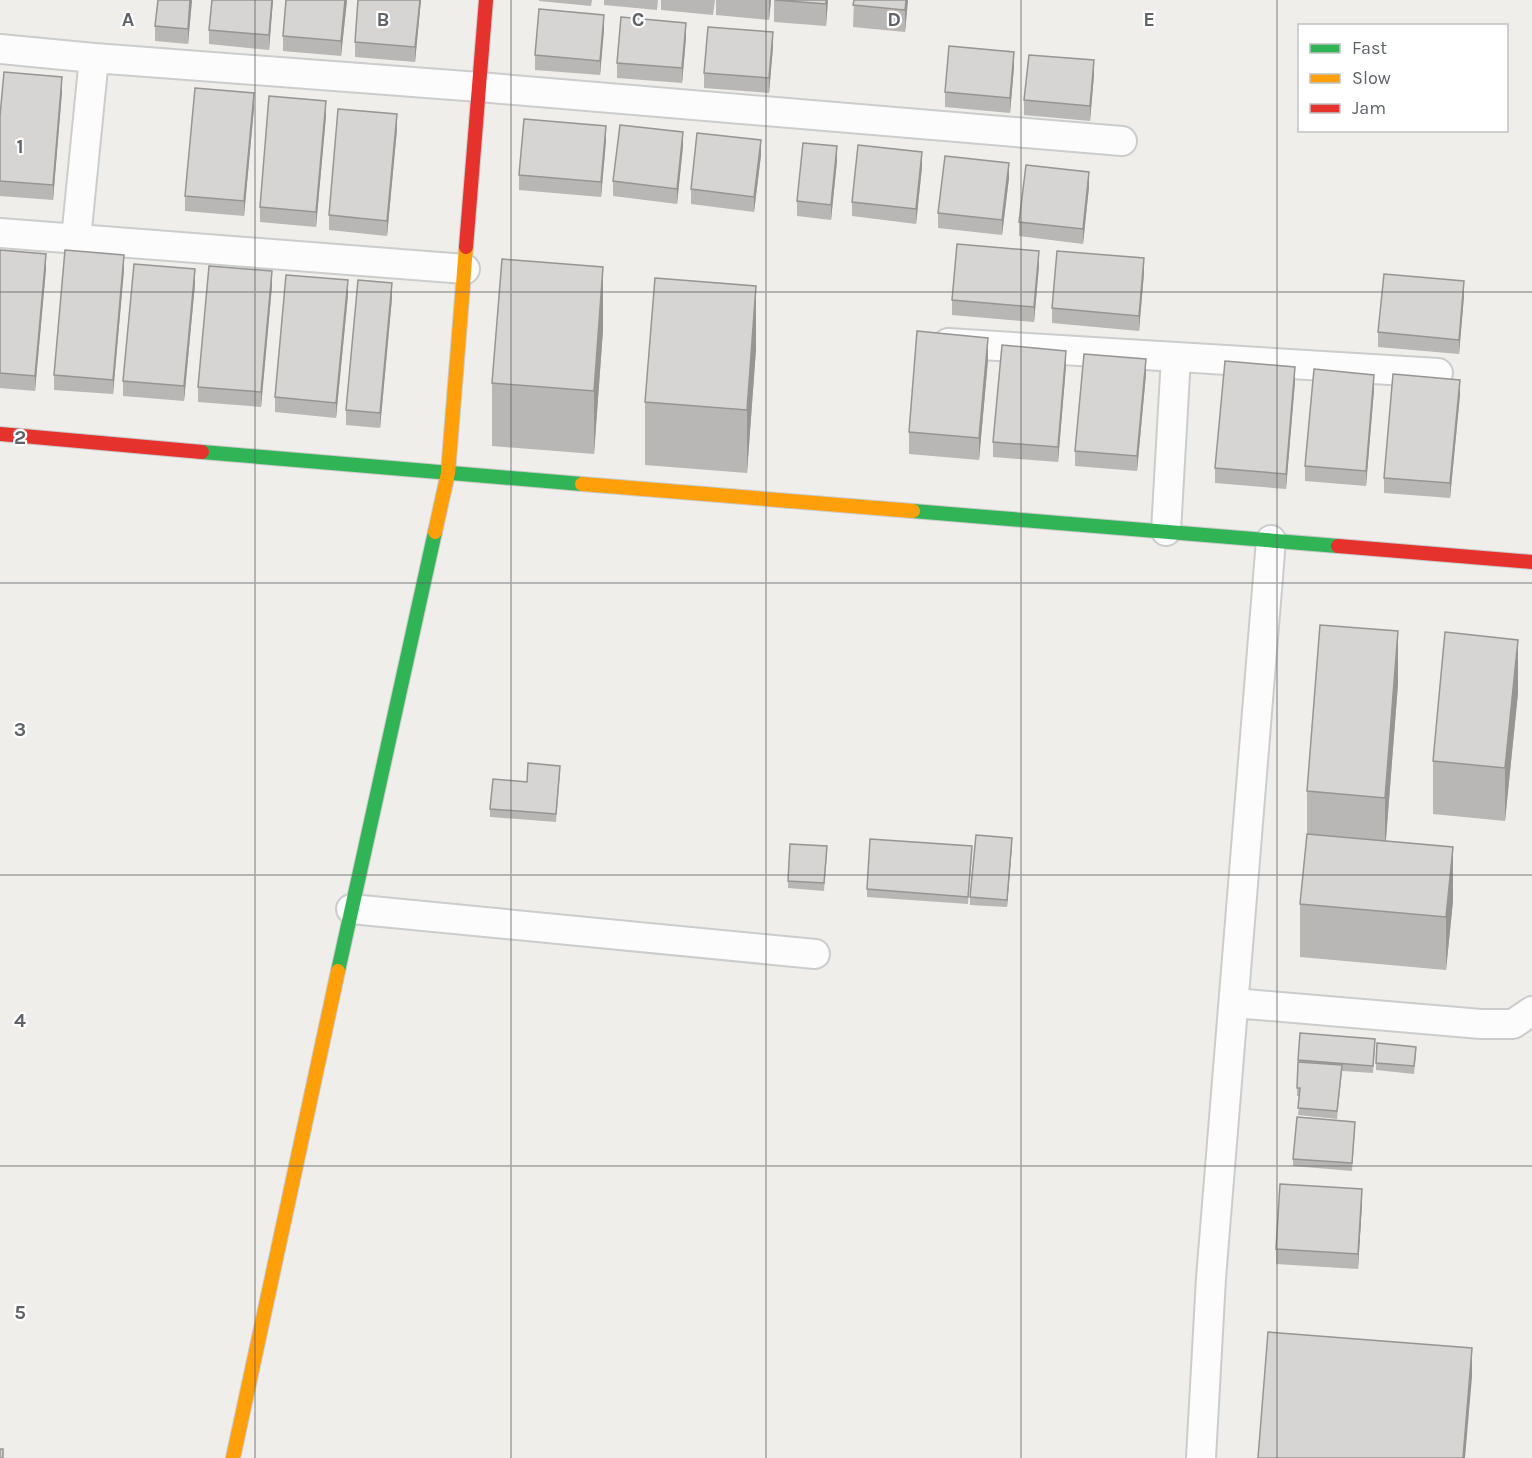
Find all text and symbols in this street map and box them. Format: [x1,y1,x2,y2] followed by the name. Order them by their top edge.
[122,8,135,31] text: A
[377,8,389,31] text: B
[632,8,644,31] text: C
[887,8,901,31] text: D
[1143,8,1155,31] text: E
[1298,24,1508,132] legend
[1352,37,1387,59] text: Fast
[1352,67,1391,89] text: Slow
[1352,97,1386,119] text: Jam
[16,135,24,158] text: 1
[14,426,26,449] text: 2
[14,718,26,741] text: 3
[14,1009,26,1032] text: 4
[14,1301,26,1324] text: 5

